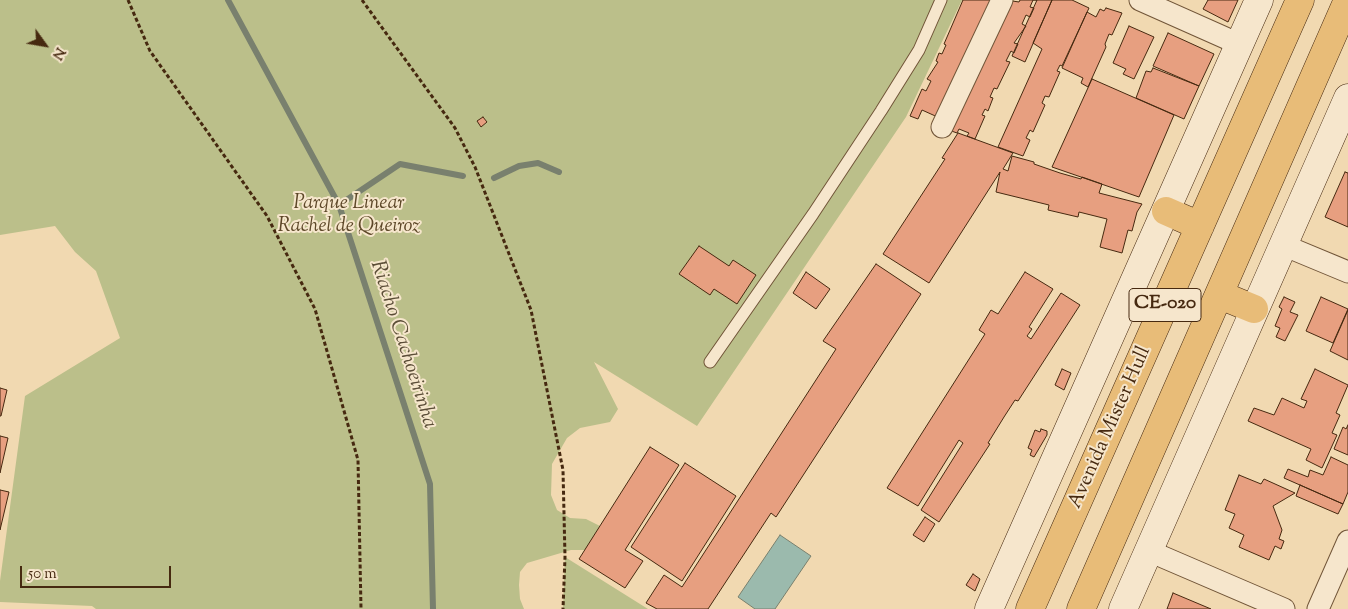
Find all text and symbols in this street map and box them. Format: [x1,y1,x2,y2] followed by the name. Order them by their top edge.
[20,20,70,70] north arrow
[46,43,69,63] text: N
[278,193,420,240] park label: Parque Linear Rachel de Queiroz
[363,258,441,432] water label: Riacho Cachoeirinha
[1129,288,1201,322] road number: CE-020
[1064,343,1158,513] street label: Avenida Mister Hull
[22,556,174,588] scale bar
[28,564,57,585] text: 50 m

